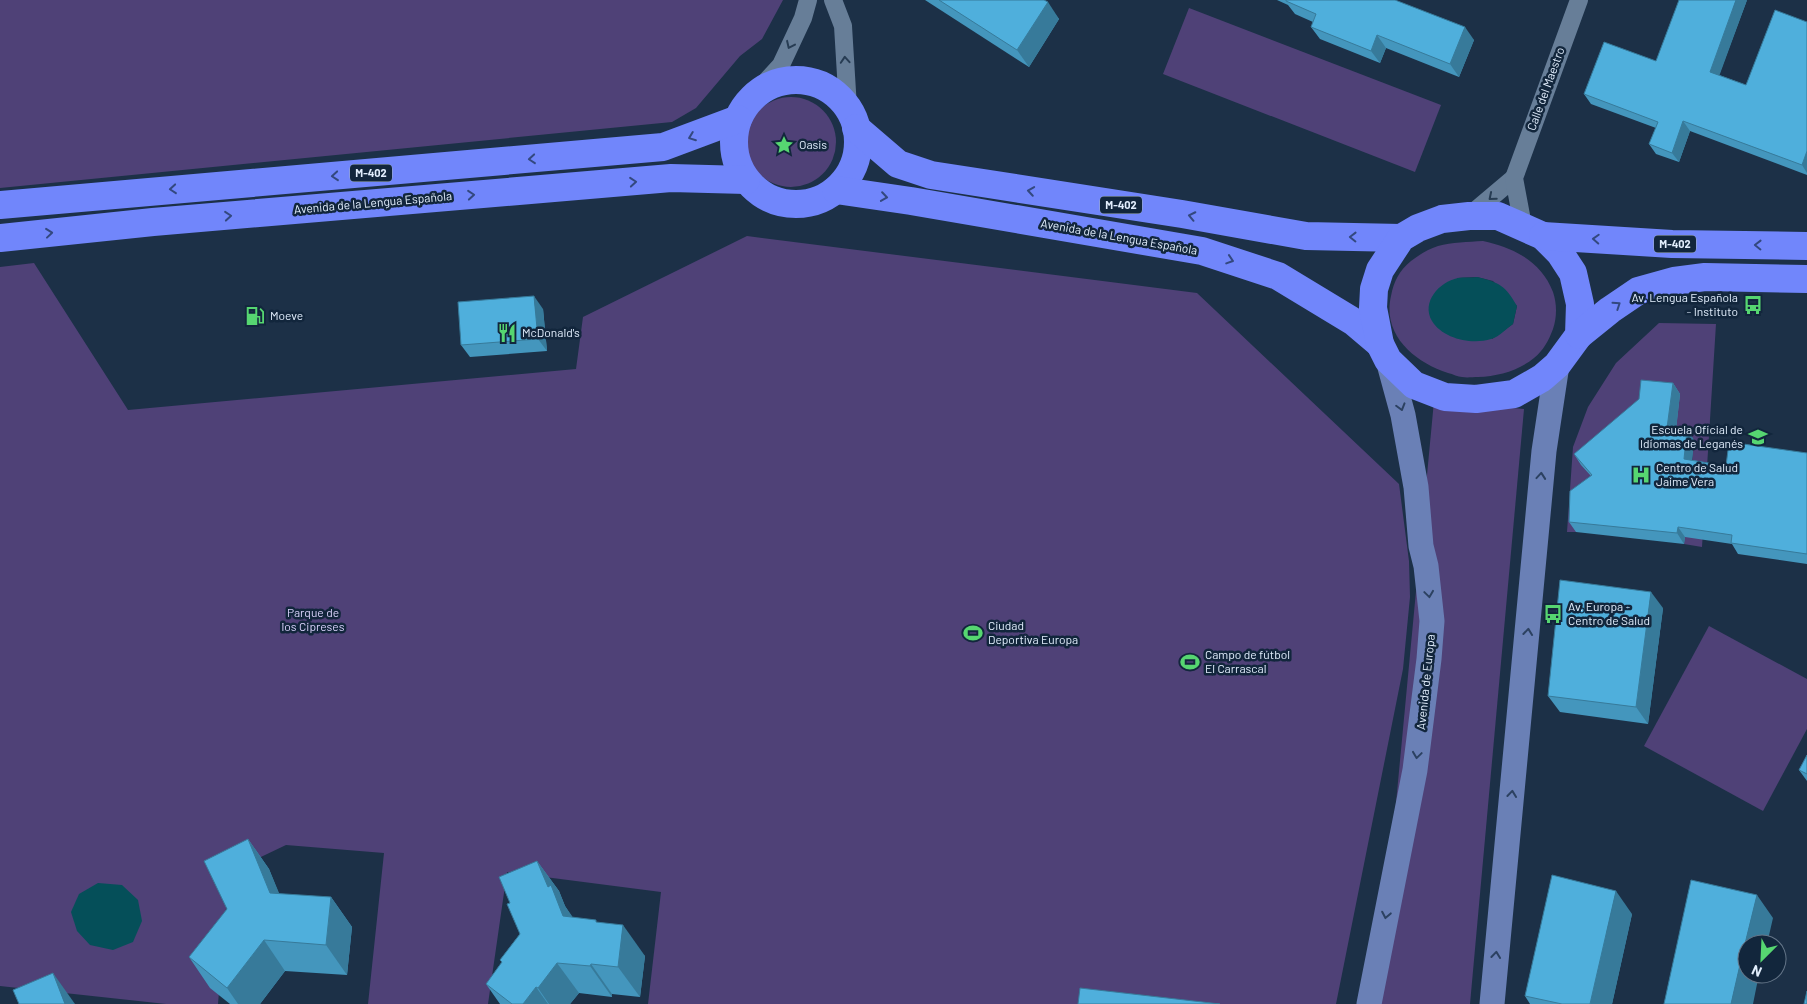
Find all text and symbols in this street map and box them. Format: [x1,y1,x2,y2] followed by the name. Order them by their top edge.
[786,40,796,49] one-way arrow
[1523,45,1567,132] street label: Calle del Maestro
[839,56,850,64] one-way arrow
[688,131,697,141] one-way arrow
[773,134,795,156] place icon: Oasis
[799,137,827,151] place label: Oasis
[528,153,536,164] one-way arrow
[350,164,392,182] road number: M-402
[331,170,339,181] one-way arrow
[630,176,638,187] one-way arrow
[169,184,177,195] one-way arrow
[1027,186,1035,197] one-way arrow
[293,188,453,216] street label: Avenida de la Lengua Española
[468,189,476,200] one-way arrow
[1489,191,1498,200] one-way arrow
[880,192,888,202] one-way arrow
[1100,196,1142,214] road number: M-402
[224,211,232,222] one-way arrow
[1187,211,1196,222] one-way arrow
[1040,215,1199,257] street label: Avenida de la Lengua Española
[45,228,53,239] one-way arrow
[1348,232,1356,242] one-way arrow
[1592,234,1600,245] one-way arrow
[1654,235,1696,252] road number: M-402
[1754,240,1762,250] one-way arrow
[1225,254,1233,264] one-way arrow
[1631,290,1738,318] place label: Av. Lengua Española - Instituto
[1742,294,1764,316] bus stop icon: Av. Lengua Española - Instituto
[1611,302,1620,311] one-way arrow
[244,305,266,327] fuel station icon: Moeve
[270,308,303,322] place label: Moeve
[496,322,518,344] restaurant icon: McDonald's
[522,325,580,339] place label: McDonald's
[1395,403,1405,411] one-way arrow
[1640,422,1743,450] place label: Escuela Oficial de Idiomas de Leganés
[1747,426,1769,448] school or university icon: Escuela Oficial de Idiomas de Leganés
[1656,460,1738,488] place label: Centro de Salud Jaime Vera
[1630,464,1652,486] hospital icon: Centro de Salud Jaime Vera
[1535,472,1546,480] one-way arrow
[1424,590,1434,598] one-way arrow
[1568,599,1650,627] place label: Av. Europa - Centro de Salud
[1542,603,1564,625] bus stop icon: Av. Europa - Centro de Salud
[282,605,345,633] park label: Parque de los Cipreses
[988,618,1078,646] place label: Ciudad Deportiva Europa
[962,622,984,644] sports icon: Ciudad Deportiva Europa
[1522,628,1533,636] one-way arrow
[1413,633,1437,730] street label: Avenida de Europa
[1205,647,1290,675] place label: Campo de fútbol El Carrascal
[1179,651,1201,673] sports icon: Campo de fútbol El Carrascal
[1413,751,1423,760] one-way arrow
[1506,789,1517,797] one-way arrow
[1382,911,1392,919] one-way arrow
[1737,934,1787,984] north arrow
[1491,951,1502,959] one-way arrow
[1749,962,1764,981] text: N

